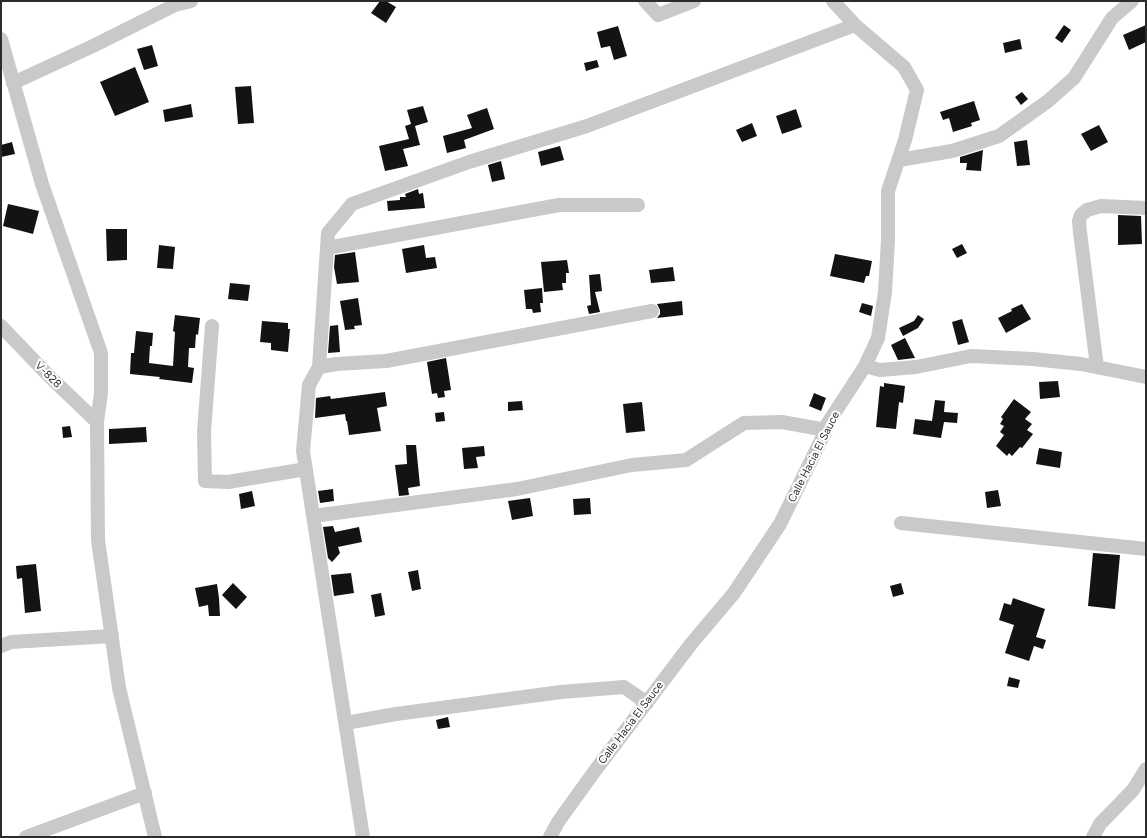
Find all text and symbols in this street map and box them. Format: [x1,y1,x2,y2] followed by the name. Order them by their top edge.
[32,359,64,391] street label: V-828
[785,409,843,505] street label: Calle Hacia El Sauce
[596,679,666,767] street label: Calle Hacia El Sauce

